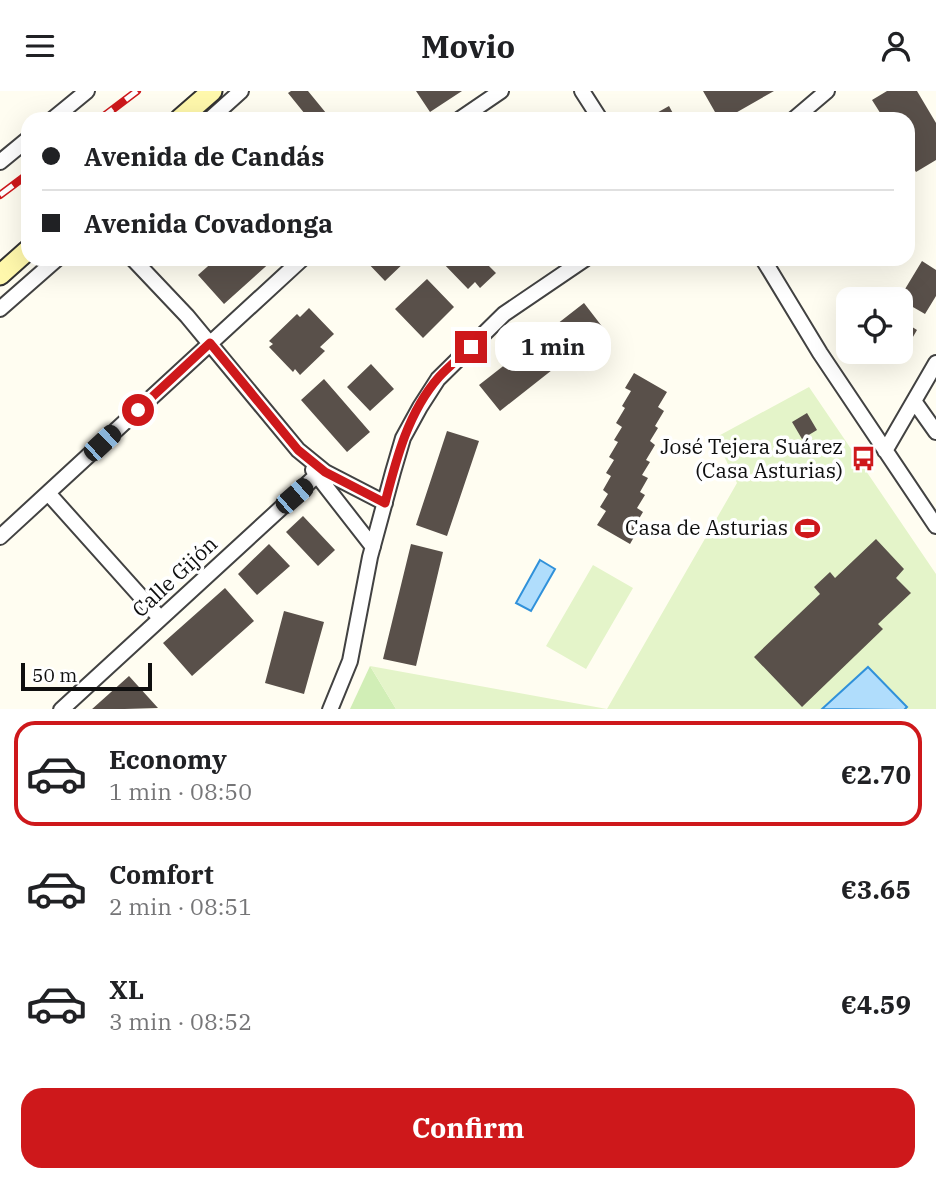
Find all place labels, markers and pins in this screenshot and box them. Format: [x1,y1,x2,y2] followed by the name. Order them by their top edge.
[660,432,843,484] place label: José Tejera Suárez (Casa Asturias)
[849,445,877,473] bus stop icon: José Tejera Suárez (Casa Asturias)
[625,513,788,541] place label: Casa de Asturias
[794,514,822,542] sports icon: Casa de Asturias

